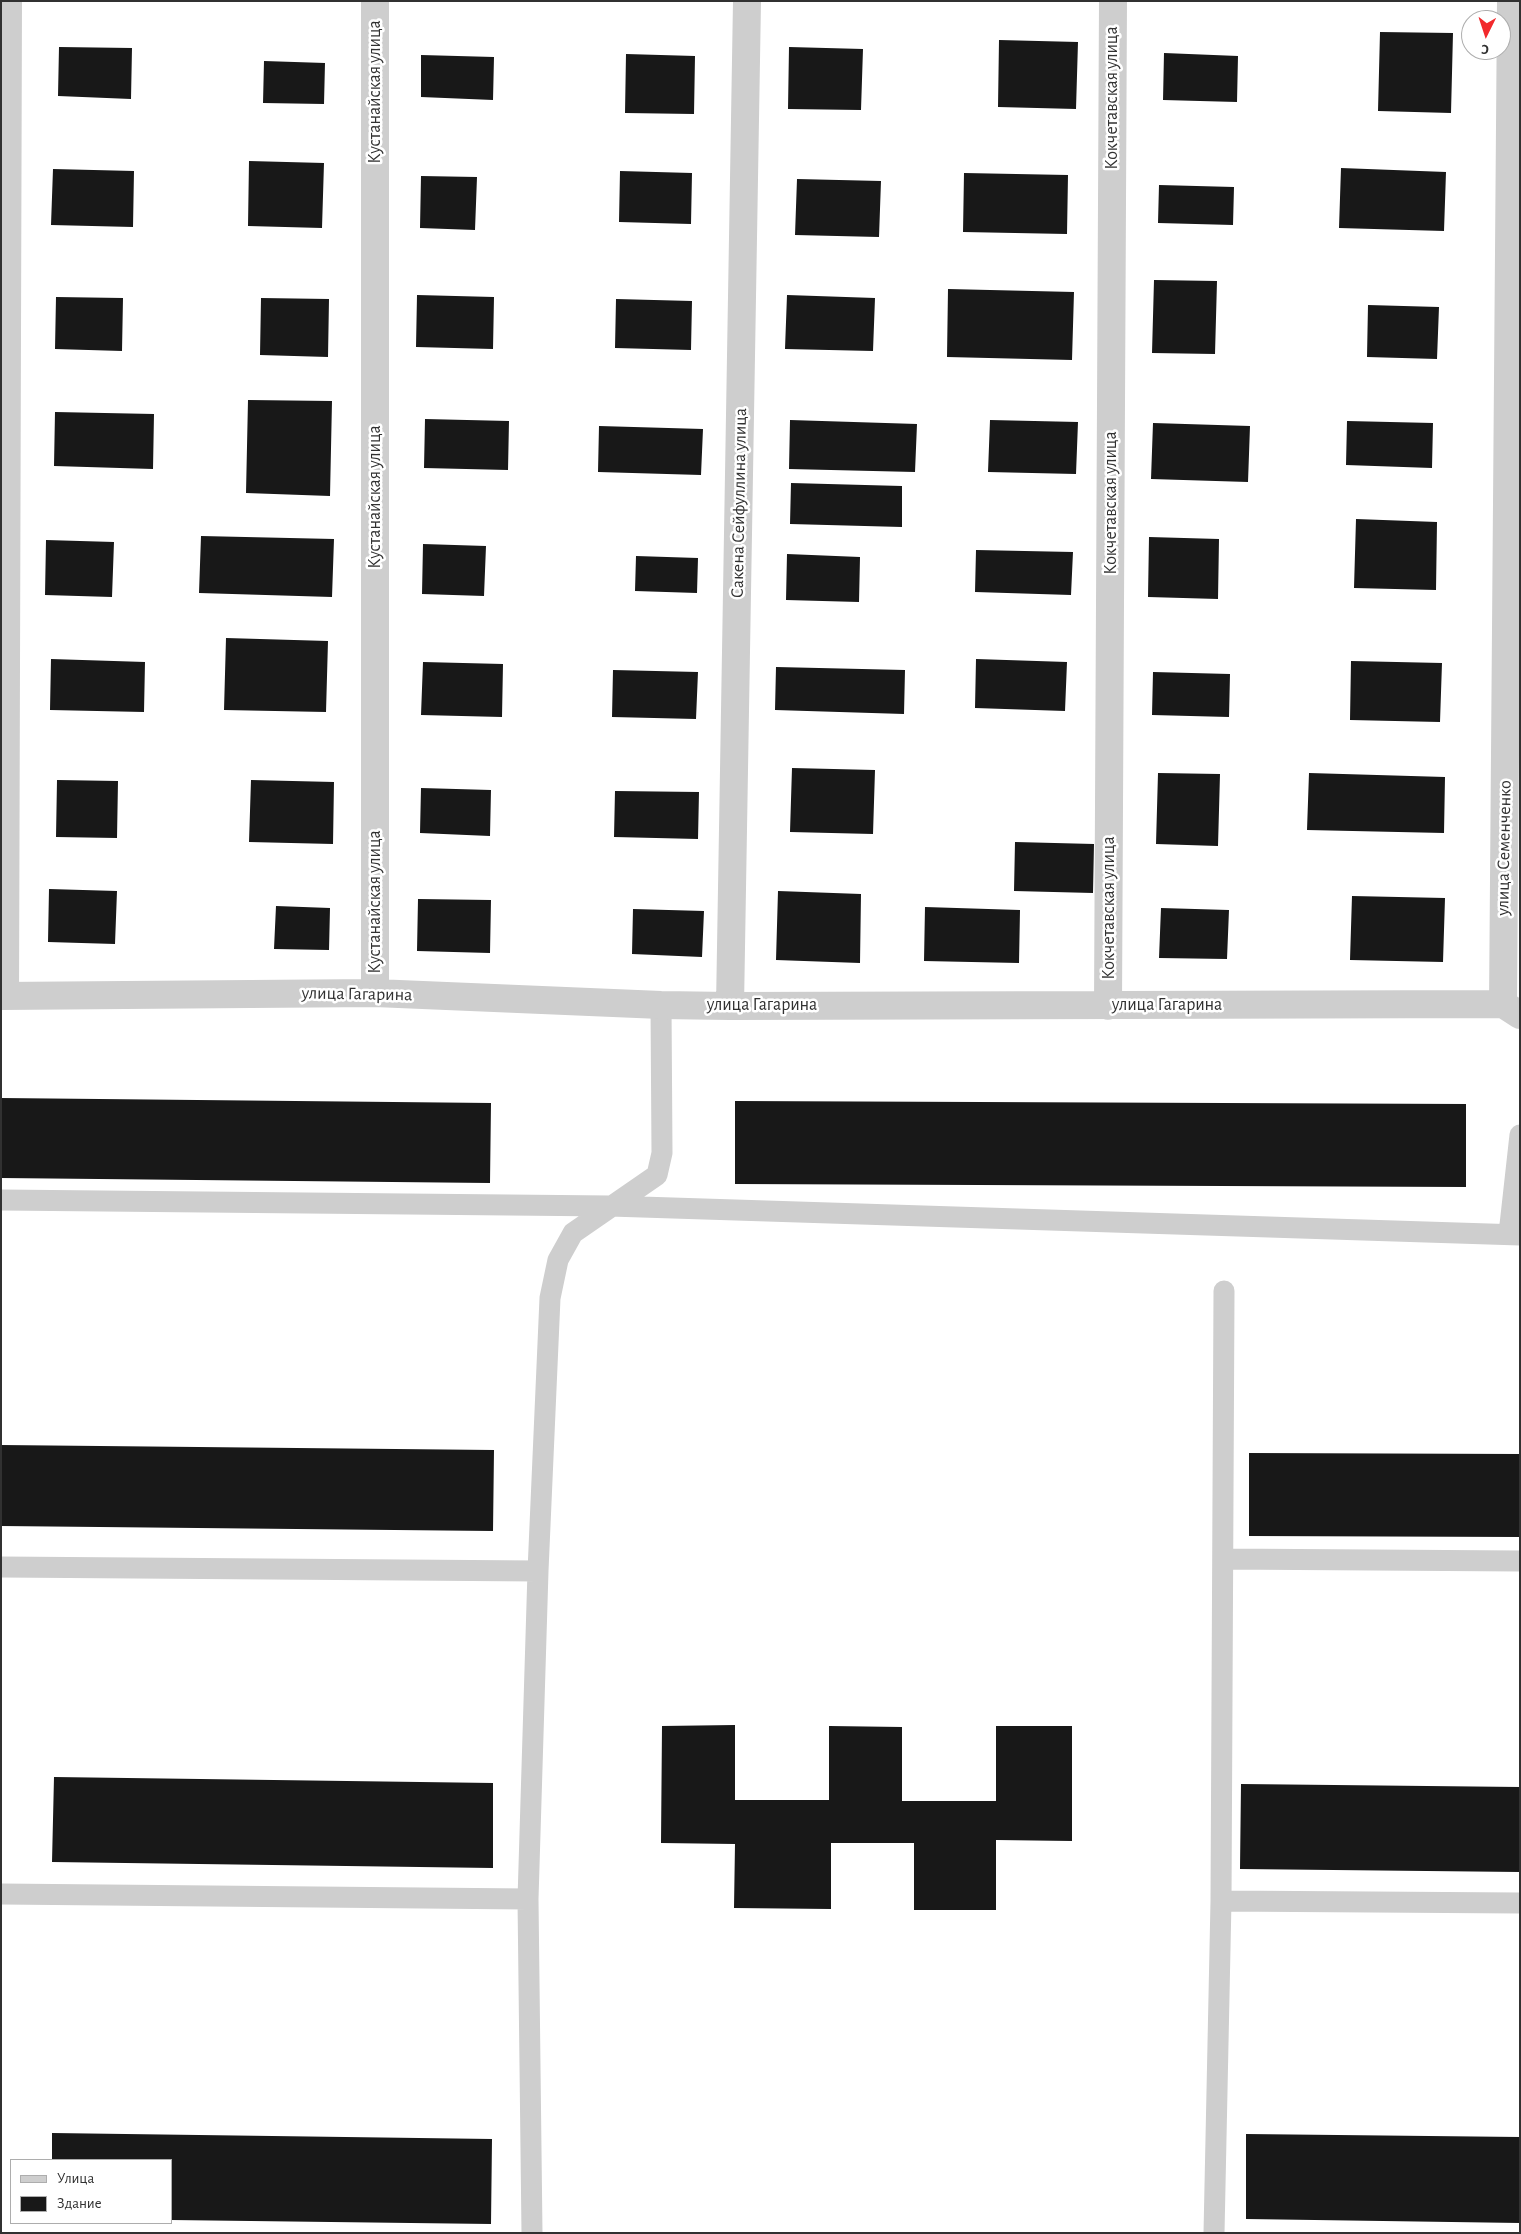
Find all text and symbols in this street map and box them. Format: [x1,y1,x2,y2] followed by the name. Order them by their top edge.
[1461,10,1511,60] north arrow
[364,20,386,164] street label: Кустанайская улица
[1101,26,1123,170] street label: Кокчетавская улица
[1481,42,1489,56] text: С
[727,408,751,598] street label: Сакена Сейфуллина улица
[364,425,386,569] street label: Кустанайская улица
[1100,431,1122,575] street label: Кокчетавская улица
[1492,780,1516,916] street label: улица Семенченко
[364,830,386,974] street label: Кустанайская улица
[1098,836,1120,980] street label: Кокчетавская улица
[301,982,413,1006] street label: улица Гагарина
[707,994,817,1016] street label: улица Гагарина
[1112,994,1222,1016] street label: улица Гагарина
[10,2159,172,2224] legend
[57,2171,94,2186] text: Улица
[57,2196,102,2211] text: Здание

